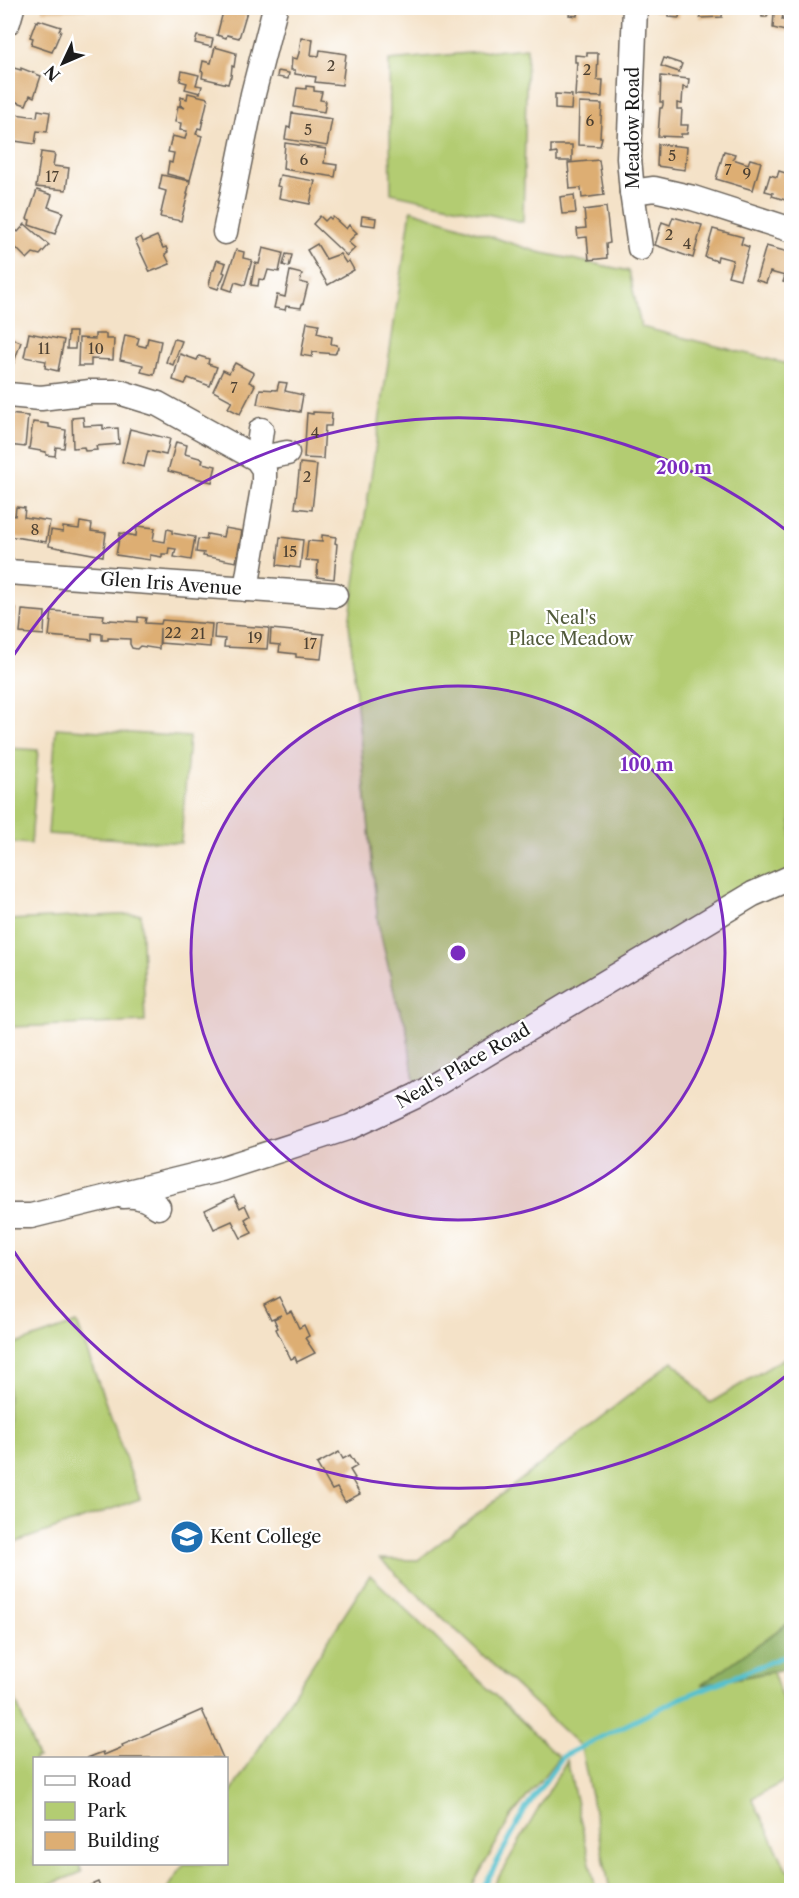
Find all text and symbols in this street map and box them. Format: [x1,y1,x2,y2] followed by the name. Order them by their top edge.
[33,33,93,93] north arrow
[327,56,335,75] house number: 2
[583,60,591,79] house number: 2
[40,61,64,85] text: N
[622,67,644,189] street label: Meadow Road
[586,111,595,130] house number: 6
[304,120,312,139] house number: 5
[668,146,676,165] house number: 5
[300,150,309,169] house number: 6
[724,160,732,179] house number: 7
[743,164,751,183] house number: 9
[45,167,59,186] house number: 17
[665,225,673,244] house number: 2
[683,234,691,253] house number: 4
[38,339,51,358] house number: 11
[88,339,104,358] house number: 10
[230,378,238,397] house number: 7
[311,423,319,442] house number: 4
[656,457,712,479] text: 200 m
[303,467,311,486] house number: 2
[31,520,40,539] house number: 8
[283,542,297,561] house number: 15
[100,568,242,600] street label: Glen Iris Avenue
[509,607,634,650] park label: Neal's Place Meadow
[164,623,182,642] house number: 22
[191,624,206,643] house number: 21
[247,628,263,647] house number: 19
[303,634,317,653] house number: 17
[620,754,674,776] text: 100 m
[448,943,468,963] centre of rings
[392,1019,534,1113] street label: Neal's Place Road
[169,1519,205,1555] school or university icon: Kent College
[210,1526,321,1548] place label: Kent College
[33,1757,228,1865] legend
[87,1770,132,1792] text: Road
[87,1800,128,1822] text: Park
[87,1830,159,1852] text: Building

